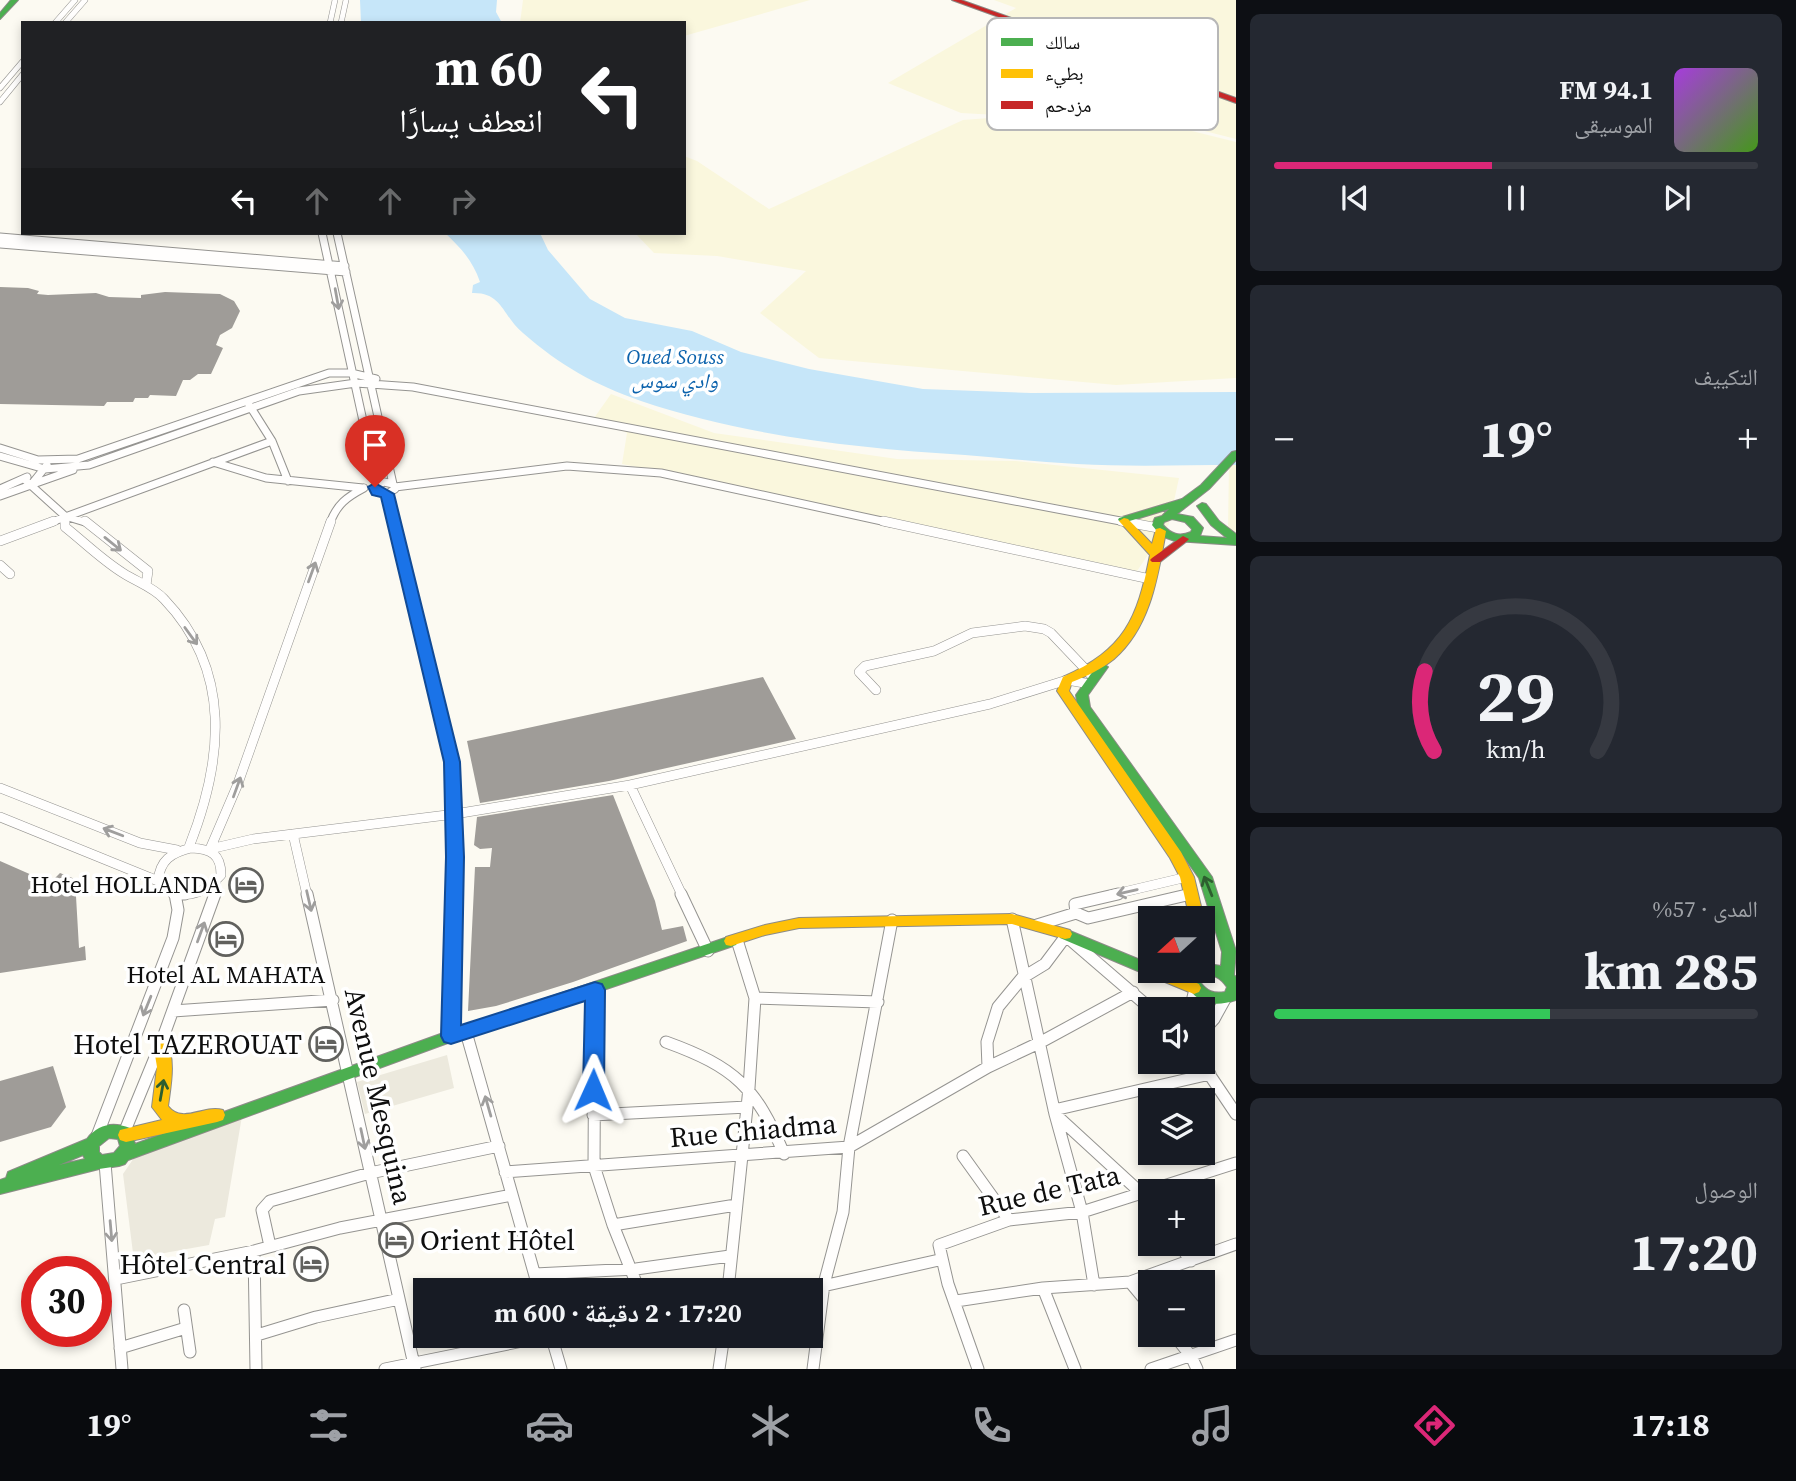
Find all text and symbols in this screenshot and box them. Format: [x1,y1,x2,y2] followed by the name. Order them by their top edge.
[987,18,1218,130] legend
[1045,29,1080,55] text: سالك
[435,34,543,101] text: 60 m
[567,49,658,140] icon: left
[1045,60,1084,89] text: بطيء
[1559,72,1653,108] text: 94.1 FM
[1045,92,1091,118] text: مزدحم
[399,99,543,143] text: انعطف يسارًا
[1574,109,1653,141] text: الموسيقى
[1336,179,1374,217] icon: previous
[1497,179,1535,217] icon: pause
[1658,179,1696,217] icon: next
[225,182,263,220] icon: left
[298,182,336,220] icon: ahead
[371,182,409,220] icon: ahead
[444,182,482,220] icon: right
[331,287,344,310] one-way arrow
[626,342,724,397] water label: Oued Souss وادي سوس
[1693,361,1758,393] text: التكييف
[1479,403,1553,474] text: 19°
[1274,413,1294,465] text: −
[1738,413,1758,465] text: +
[345,415,405,487] pin
[356,426,394,464] icon: arrive
[104,536,122,552] one-way arrow
[307,562,320,584] one-way arrow
[183,626,198,645] one-way arrow
[1477,646,1555,745] text: 29
[1486,731,1546,765] text: km/h
[231,776,244,798] one-way arrow
[103,825,125,837] one-way arrow
[227,866,265,904] hotel icon: Hotel HOLLANDA
[31,868,222,901] place label: Hotel HOLLANDA
[1201,876,1214,898] one-way arrow
[1116,886,1138,899] one-way arrow
[303,889,316,912] one-way arrow
[1652,893,1758,925] text: المدى · 57%
[1138,906,1214,984] north arrow
[1138,906,1215,1347] map controls
[207,920,245,958] hotel icon: Hotel AL MAHATA
[196,922,208,944] one-way arrow
[1584,935,1758,1006] text: 285 km
[127,958,326,991] place label: Hotel AL MAHATA
[336,984,423,1209] street label: Avenue Mesquina
[139,994,152,1016] one-way arrow
[1138,997,1215,1074] button: sound
[73,1025,302,1063] place label: Hotel TAZEROUAT
[307,1025,345,1063] hotel icon: Hotel TAZEROUAT
[556,1053,630,1127] position arrow
[156,1079,169,1102] one-way arrow
[1138,1088,1215,1165] button: layers
[480,1095,493,1117] one-way arrow
[668,1104,839,1156] street label: Rue Chiadma
[357,1127,371,1150] one-way arrow
[974,1155,1124,1225] street label: Rue de Tata
[1694,1174,1758,1206] text: الوصول
[1138,1179,1215,1256] button: +
[1630,1216,1758,1287] text: 17:20
[105,1219,118,1241] one-way arrow
[377,1221,415,1259] hotel icon: Orient Hôtel
[420,1221,575,1259] place label: Orient Hôtel
[119,1245,286,1283] place label: Hôtel Central
[292,1245,330,1283] hotel icon: Hôtel Central
[21,1256,112,1347] speed limit sign: 30
[1138,1270,1215,1347] button: −
[494,1295,742,1331] text: 17:20 · 2 دقيقة · 600 m
[304,1401,353,1450] icon: filters
[525,1401,574,1450] icon: car
[746,1401,795,1450] icon: climate
[967,1401,1016,1450] icon: phone
[1188,1401,1237,1450] icon: music
[1410,1401,1459,1450] icon: directions
[86,1403,131,1447] text: 19°
[1631,1403,1710,1447] text: 17:18

